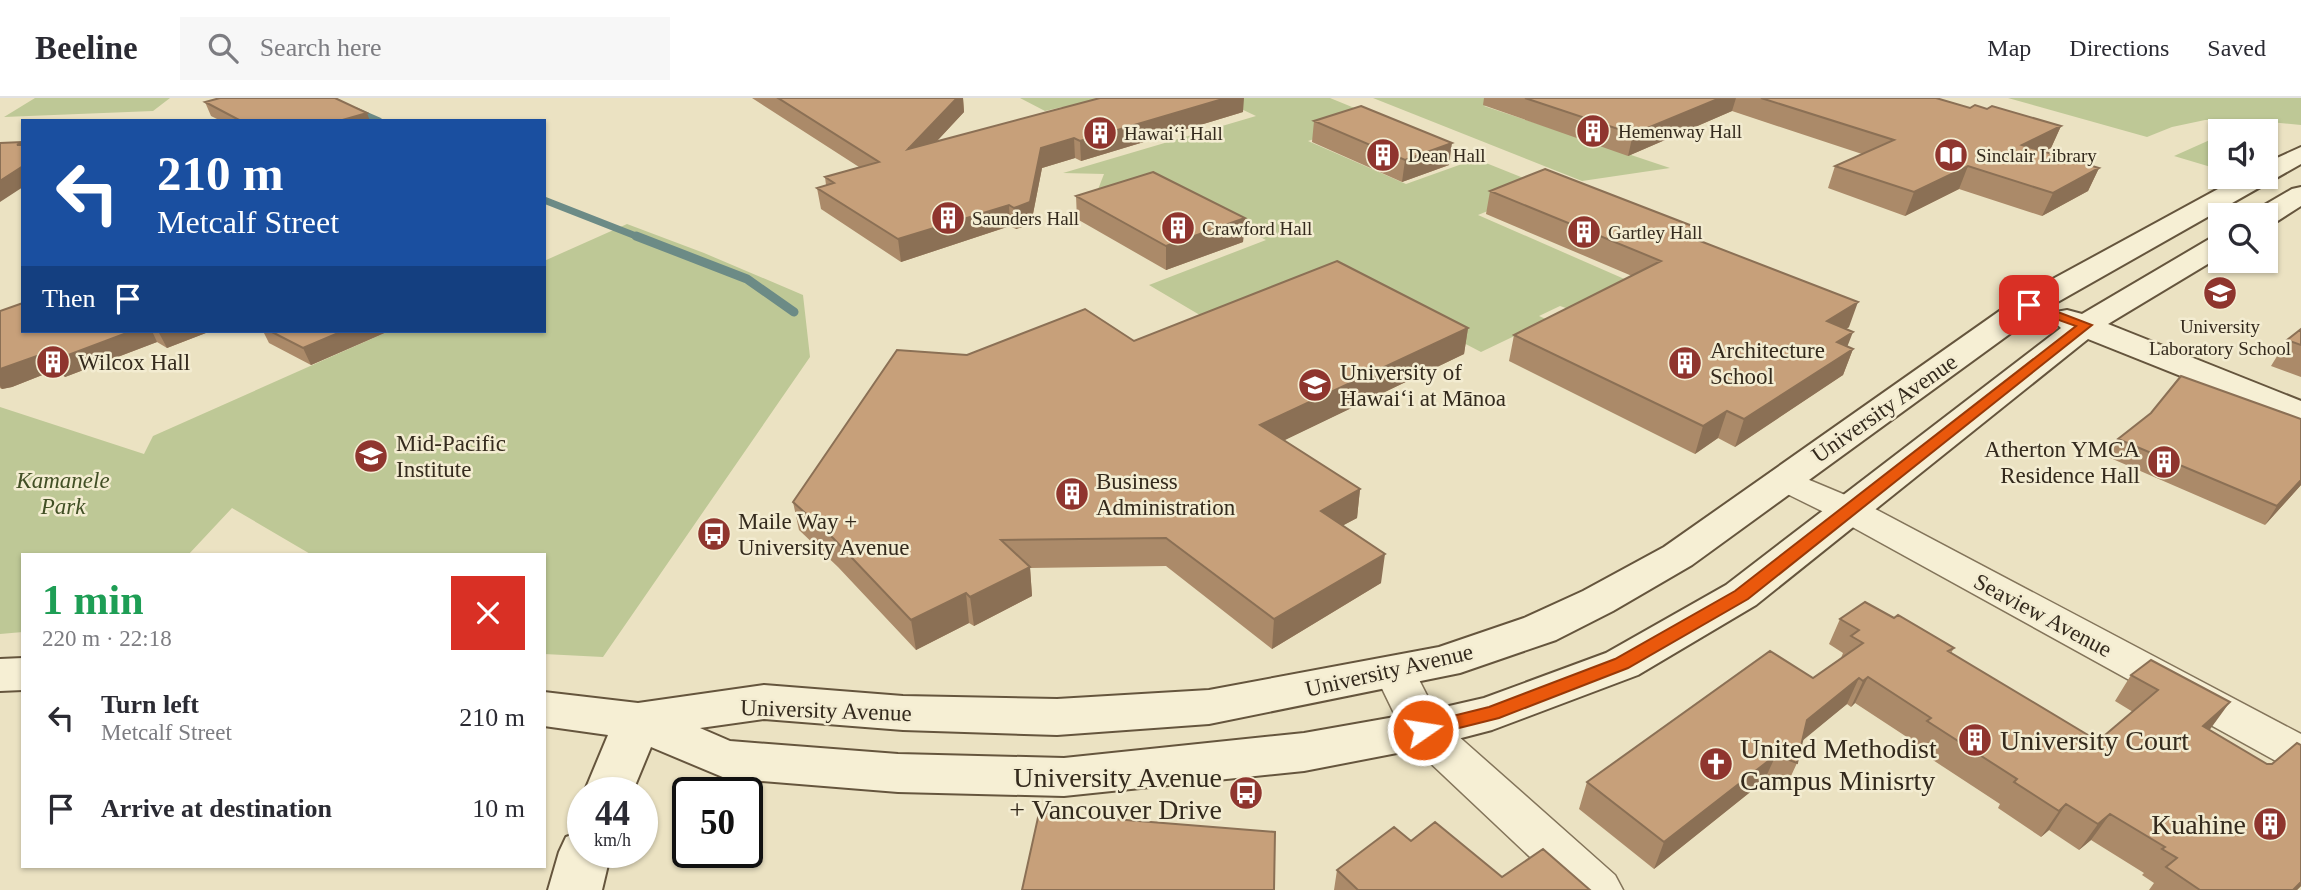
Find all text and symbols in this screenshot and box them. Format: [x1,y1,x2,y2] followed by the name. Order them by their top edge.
[180,17,670,80] search box
[204,29,242,67] icon: search
[35,30,138,66] text: Beeline
[260,33,382,62] text: Search here
[1987,35,2031,61] text: Map
[2069,35,2169,61] text: Directions
[2207,35,2266,61] text: Saved
[1574,112,1612,150] building icon: Hemenway Hall
[1081,114,1119,152] building icon: Hawai‘i Hall
[2208,119,2278,273] map controls
[2208,119,2278,189] button: sound
[1618,121,1742,142] place label: Hemenway Hall
[1124,123,1223,144] place label: Hawai‘i Hall
[1364,136,1402,174] building icon: Dean Hall
[1932,136,1970,174] library icon: Sinclair Library
[1408,145,1486,166] place label: Dean Hall
[1976,145,2097,166] place label: Sinclair Library
[157,146,284,201] text: 210 m
[42,147,133,238] icon: left
[929,199,967,237] building icon: Saunders Hall
[2208,203,2278,273] button: search
[157,204,339,240] text: Metcalf Street
[972,208,1079,229] place label: Saunders Hall
[1159,209,1197,247] building icon: Crawford Hall
[1565,213,1603,251] building icon: Gartley Hall
[1202,218,1312,239] place label: Crawford Hall
[1608,222,1702,243] place label: Gartley Hall
[2201,274,2239,312] school or university icon: University Laboratory School
[1999,275,2059,335] pin
[109,280,147,318] icon: arrive
[42,284,95,313] text: Then
[2010,286,2048,324] icon: arrive
[2149,316,2291,359] place label: University Laboratory School
[1710,338,1825,389] place label: Architecture School
[34,343,72,381] building icon: Wilcox Hall
[1666,344,1704,382] building icon: Architecture School
[1807,349,1962,468] street label: University Avenue
[78,350,190,375] place label: Wilcox Hall
[1340,360,1506,411] place label: University of Hawaiʻi at Mānoa
[1296,366,1334,404] school or university icon: University of Hawaiʻi at Mānoa
[396,431,506,482] place label: Mid-Pacific Institute
[352,437,390,475] school or university icon: Mid-Pacific Institute
[1984,437,2140,488] place label: Atherton YMCA Residence Hall
[2145,443,2183,481] building icon: Atherton YMCA Residence Hall
[15,468,110,519] park label: Kamanele Park
[1096,469,1236,520] place label: Business Administration
[1053,475,1091,513] building icon: Business Administration
[738,509,909,560] place label: Maile Way + University Avenue
[695,515,733,553] bus stop icon: Maile Way + University Avenue
[1970,569,2116,662] street label: Seaview Avenue
[451,576,525,650] button: close
[42,577,144,623] text: 1 min
[42,626,172,651] text: 220 m · 22:18
[1303,639,1475,702] street label: University Avenue
[101,690,199,719] text: Turn left
[1386,693,1460,767] position arrow
[740,695,912,726] street label: University Avenue
[42,699,80,737] icon: left
[459,703,525,732] text: 210 m
[101,720,232,745] text: Metcalf Street
[1956,721,1994,759] building icon: University Court
[2000,725,2189,756] place label: University Court
[1740,733,1937,796] place label: United Methodist Campus Minisrty
[1697,745,1735,783] church icon: United Methodist Campus Minisrty
[1009,762,1222,825] place label: University Avenue + Vancouver Drive
[1227,774,1265,812] bus stop icon: University Avenue + Vancouver Drive
[672,777,763,868] speed limit sign: 50
[42,790,80,828] icon: arrive
[101,794,332,823] text: Arrive at destination
[472,794,525,823] text: 10 m
[595,794,630,833] text: 44
[2251,805,2289,843] building icon: Kuahine
[2151,809,2246,840] place label: Kuahine
[594,830,631,850] text: km/h

